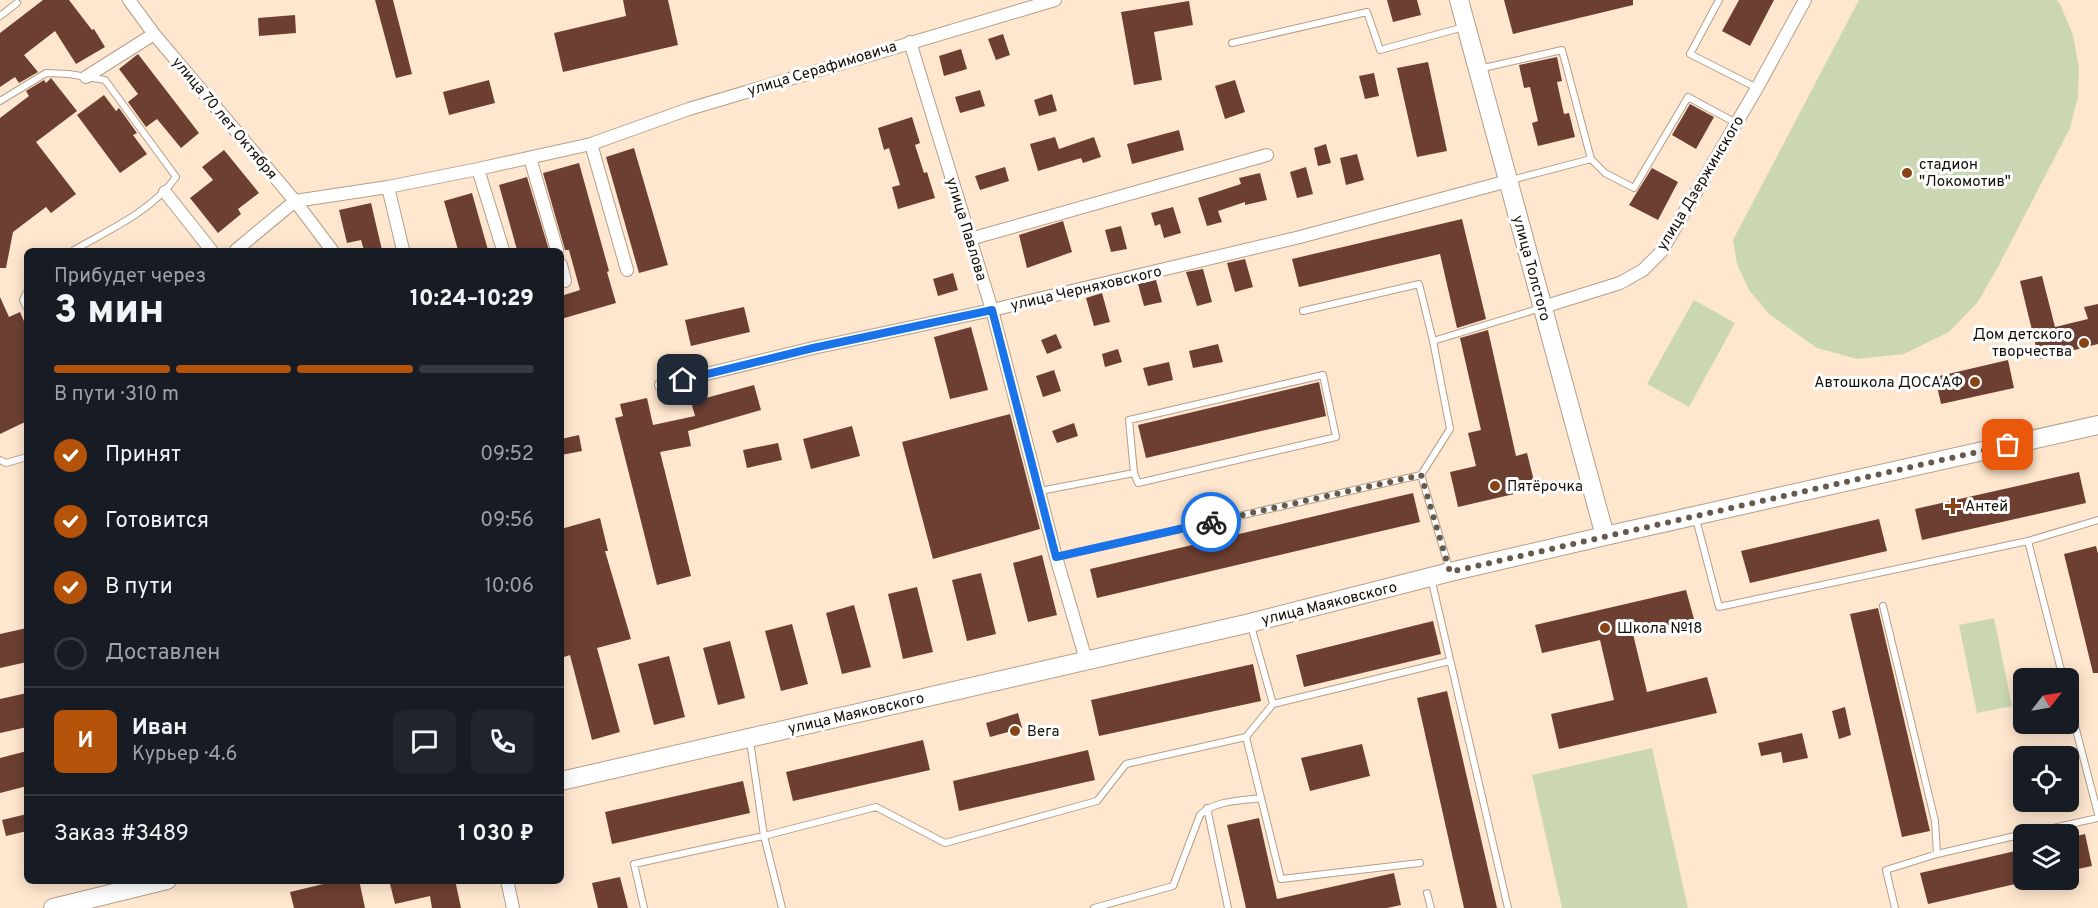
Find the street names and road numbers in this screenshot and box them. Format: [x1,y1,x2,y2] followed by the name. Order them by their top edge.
[746,38,899,101] street label: улица Серафимовича
[167,54,281,184] street label: улица 70 лет Октября
[1653,113,1749,255] street label: улица Дзержинского
[941,175,990,283] street label: улица Павлова
[1507,213,1554,323] street label: улица Толстого
[1009,263,1164,316] street label: улица Черняховского
[1260,578,1399,631] street label: улица Маяковского
[786,690,926,739] street label: улица Маяковского

